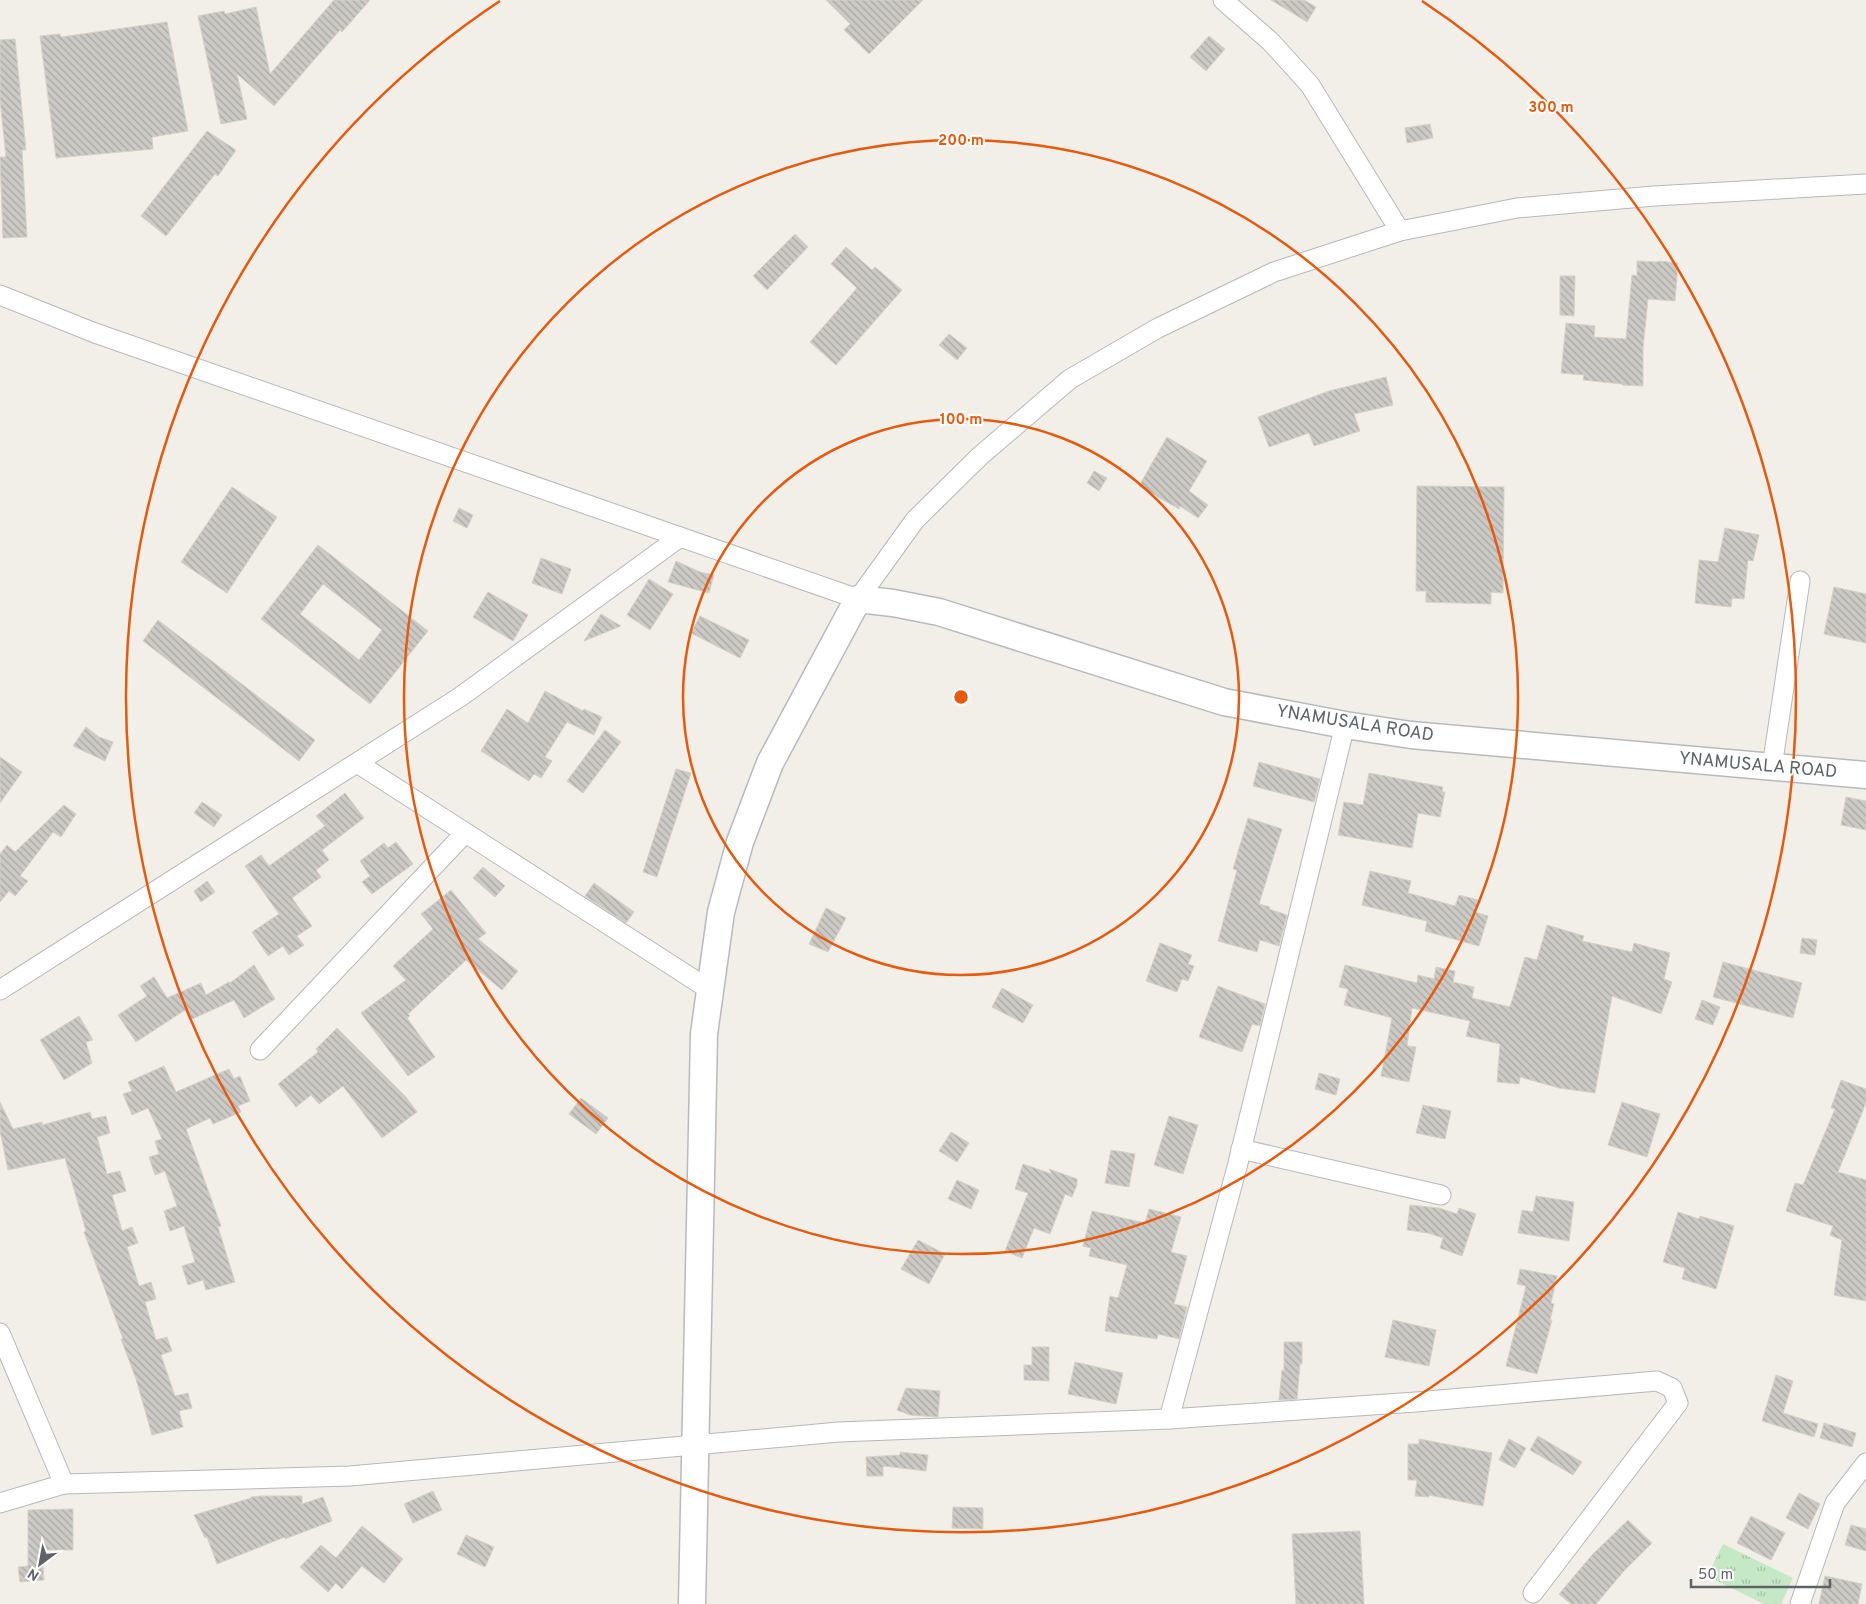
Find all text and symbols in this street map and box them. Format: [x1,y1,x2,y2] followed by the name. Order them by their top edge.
[1528,99,1574,118] text: 300 m
[938,132,984,151] text: 200 m
[940,411,982,430] text: 100 m
[952,688,970,706] centre of rings
[1275,700,1435,748] street label: YNAMUSALA ROAD
[1678,748,1838,784] street label: YNAMUSALA ROAD
[15,1539,65,1589] north arrow
[1691,1556,1830,1588] scale bar
[25,1564,43,1584] text: N
[1698,1566,1733,1585] text: 50 m

